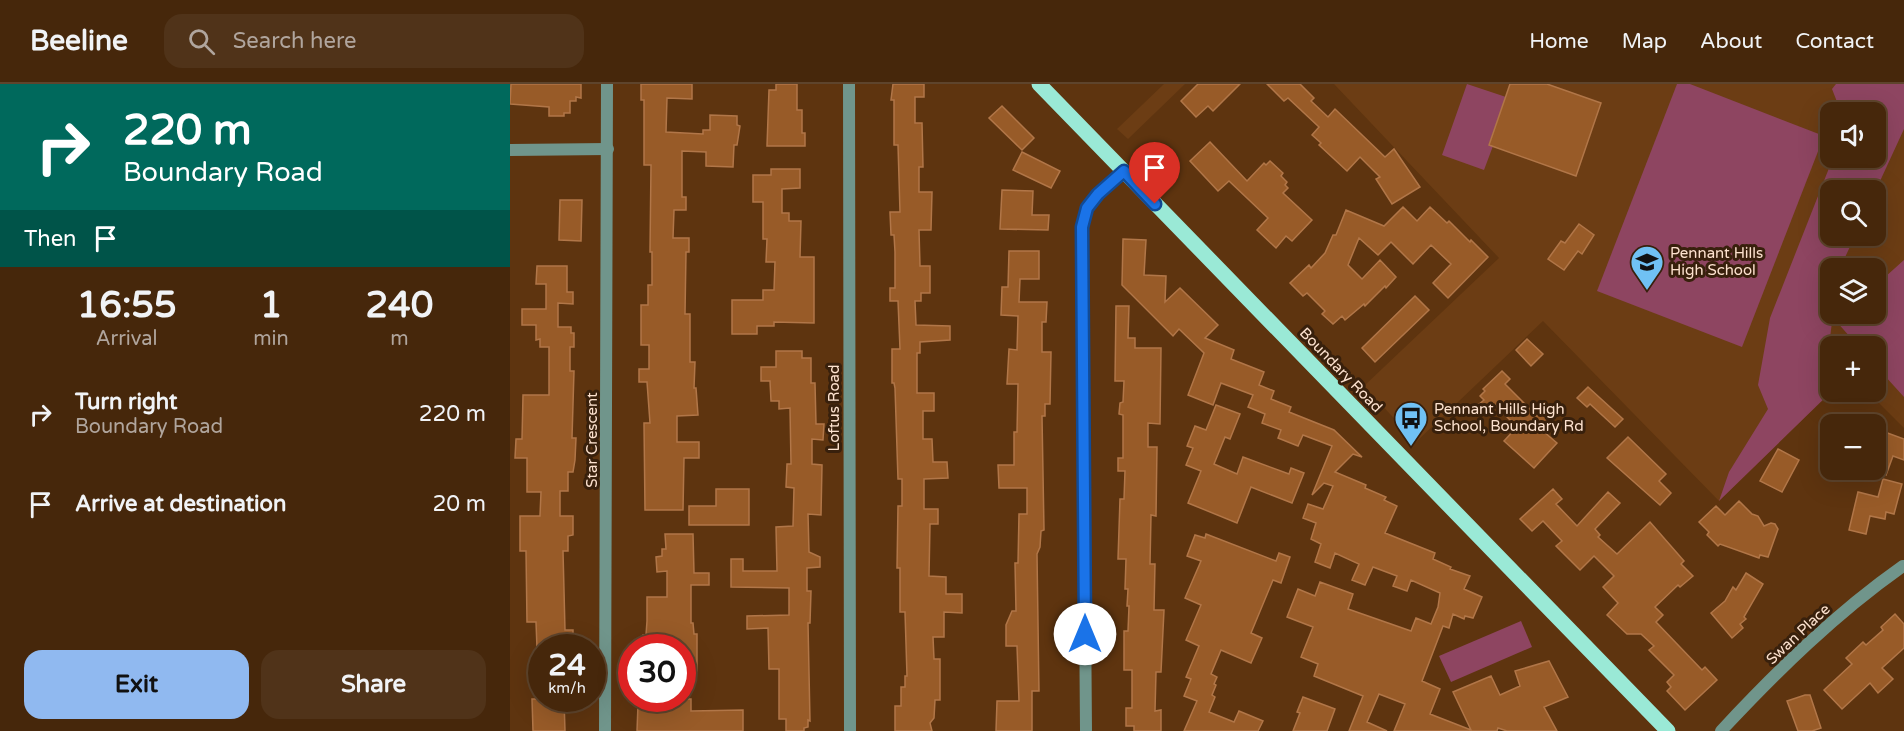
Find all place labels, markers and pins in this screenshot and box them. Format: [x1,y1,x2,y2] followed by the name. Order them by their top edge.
[1129,142,1180,204] pin
[1629,244,1665,291] school or university icon: Pennant Hills High School
[1670,244,1763,279] place label: Pennant Hills High School
[1393,400,1429,447] bus stop icon: Pennant Hills High School, Boundary Rd
[1434,400,1584,435] place label: Pennant Hills High School, Boundary Rd

